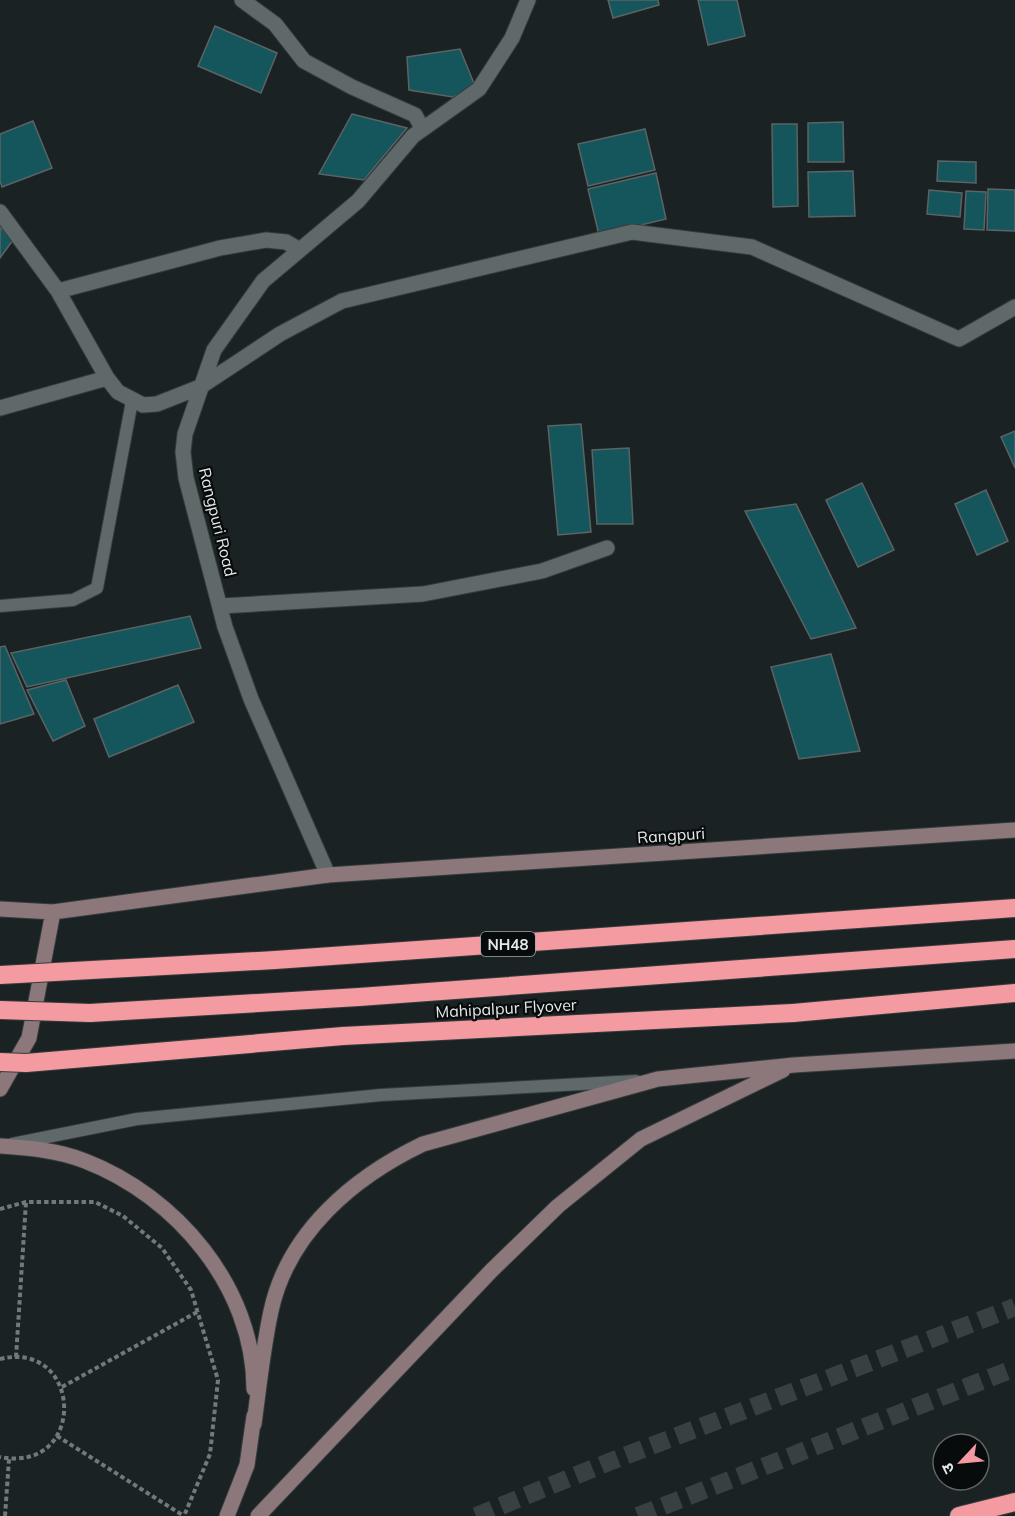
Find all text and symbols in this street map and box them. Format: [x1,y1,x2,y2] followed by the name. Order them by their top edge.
[195,465,241,579] street label: Rangpuri Road
[636,823,706,847] street label: Rangpuri
[481,932,535,956] road number: NH48
[435,994,577,1022] street label: Mahipalpur Flyover
[931,1432,991,1492] north arrow
[936,1459,959,1477] text: उ

